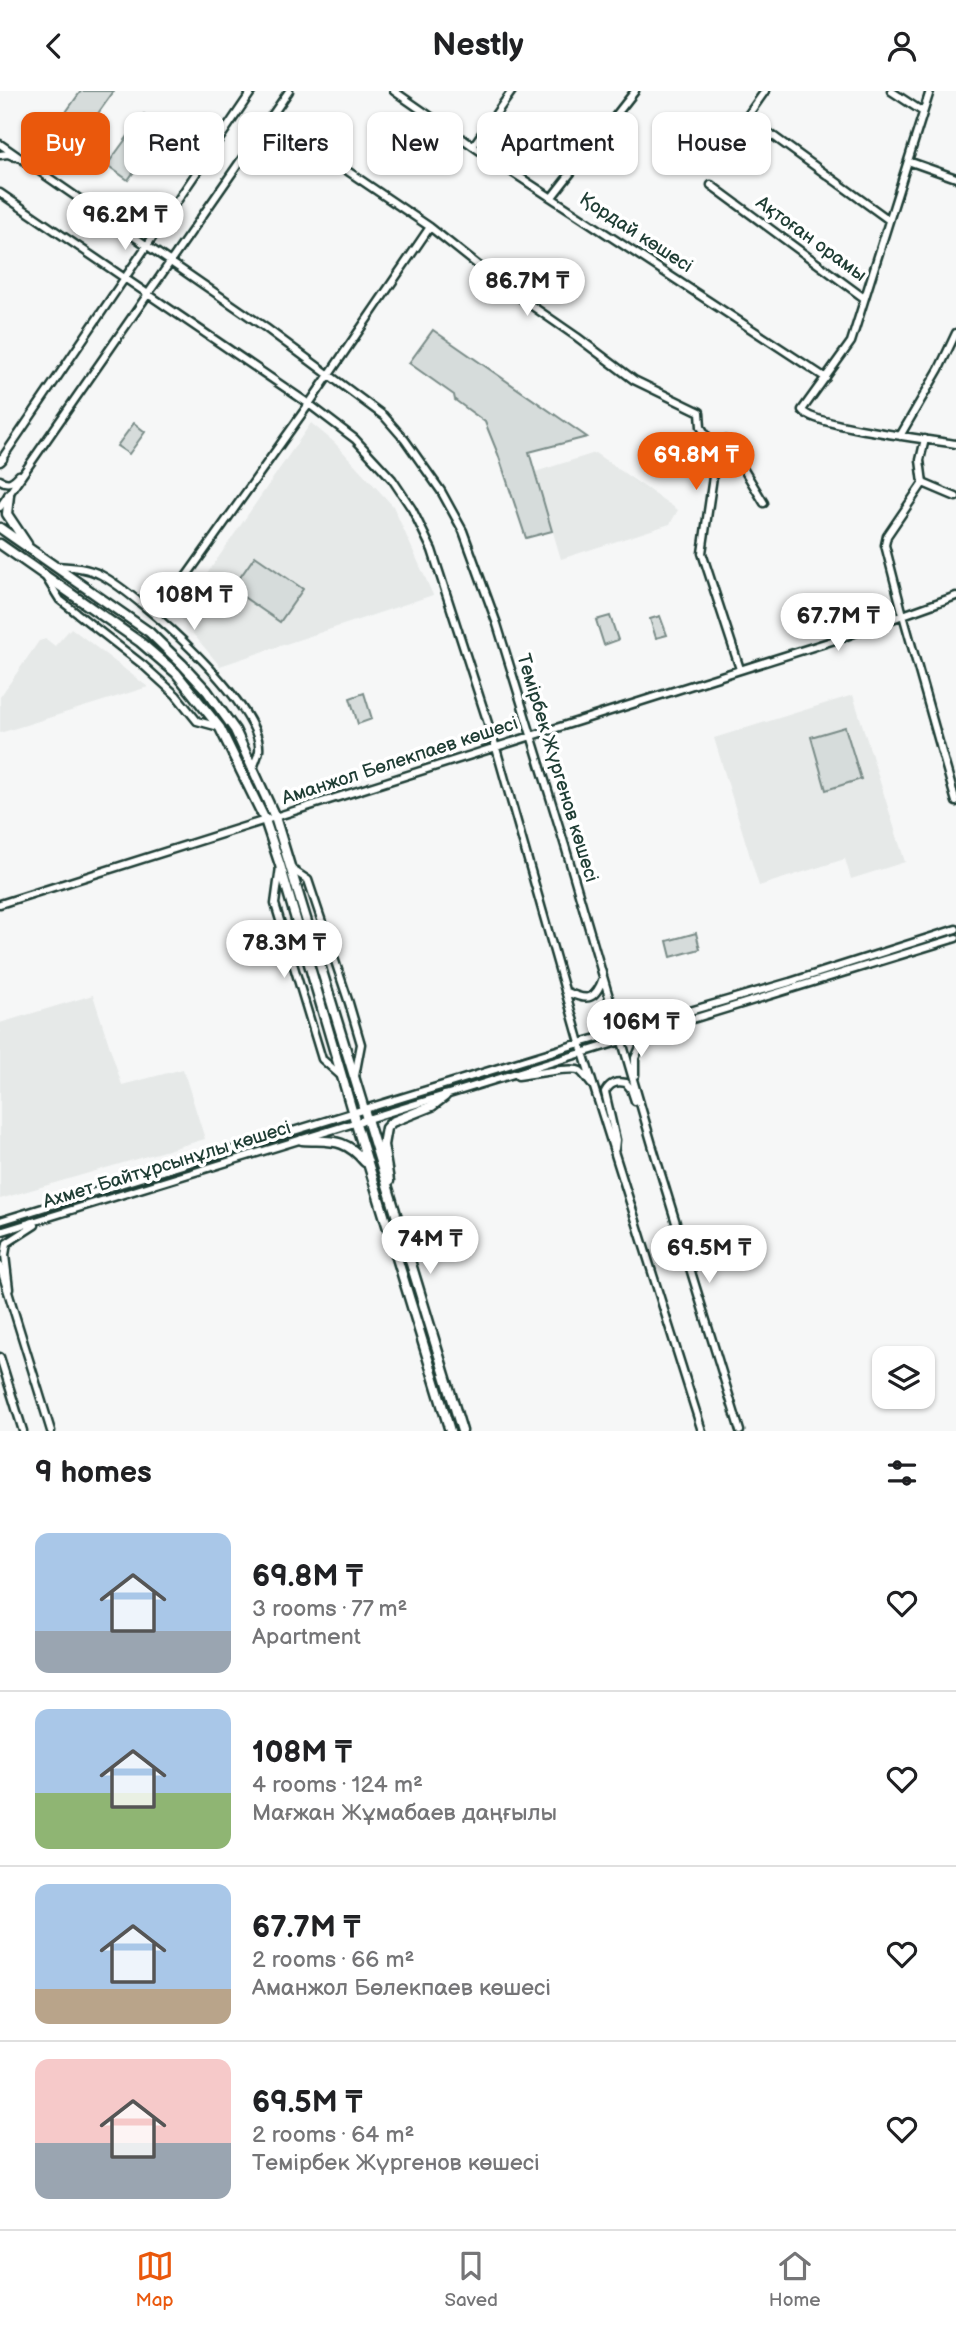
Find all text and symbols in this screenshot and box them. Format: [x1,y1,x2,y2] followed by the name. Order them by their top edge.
[432,26,524,65] text: Nestly
[35,27,73,65] icon: back
[883,27,921,65] icon: person
[21,112,110,175] chip: Buy
[124,112,224,175] chip: Rent
[238,112,353,175] chip: Filters
[367,112,463,175] chip: New
[477,112,638,175] chip: Apartment
[652,112,771,175] chip: House
[575,188,697,278] street label: Қордай көшесі
[750,191,871,287] street label: Ақтоған орамы
[60,193,190,252] pin: 96.2M ₸
[83,201,167,229] text: 96.2M ₸
[462,259,592,318] pin: 86.7M ₸
[485,267,569,295] text: 86.7M ₸
[631,433,761,492] pin: 69.8M ₸
[654,441,738,469] text: 69.8M ₸
[137,573,251,632] pin: 108M ₸
[156,581,232,609] text: 108M ₸
[773,594,903,653] pin: 67.7M ₸
[797,602,879,630] text: 67.7M ₸
[511,651,603,885] street label: Темірбек Жүргенов көшесі
[278,712,521,810] street label: Аманжол Бөлекпаев көшесі
[219,921,349,980] pin: 78.3M ₸
[242,929,326,957] text: 78.3M ₸
[584,999,698,1059] pin: 106M ₸
[603,1008,679,1036] text: 106M ₸
[39,1116,294,1214] street label: Ахмет Байтұрсынұлы көшесі
[381,1217,479,1276] pin: 74M ₸
[398,1225,462,1253] text: 74M ₸
[644,1225,774,1285] pin: 69.5M ₸
[667,1234,751,1262] text: 69.5M ₸
[872,1346,935,1409] map controls
[872,1346,935,1409] button: layers
[883,1454,921,1492] icon: filters
[35,1455,152,1491] text: 9 homes
[252,1559,363,1595] text: 69.8M ₸
[91,1561,175,1645] icon: home
[883,1584,921,1622] icon: heart
[252,1595,408,1623] text: 3 rooms · 77 m²
[252,1623,361,1651] text: Apartment
[252,1735,352,1771] text: 108M ₸
[91,1737,175,1821] icon: home
[883,1760,921,1798] icon: heart
[252,1771,423,1799] text: 4 rooms · 124 m²
[252,1799,557,1827] text: Мағжан Жұмабаев даңғылы
[252,1910,360,1946] text: 67.7M ₸
[91,1912,175,1996] icon: home
[883,1935,921,1973] icon: heart
[252,1946,414,1974] text: 2 rooms · 66 m²
[252,1974,551,2002] text: Аманжол Бөлекпаев көшесі
[252,2085,362,2121] text: 69.5M ₸
[91,2087,175,2171] icon: home
[883,2110,921,2148] icon: heart
[252,2121,414,2149] text: 2 rooms · 64 m²
[252,2149,540,2177] text: Темірбек Жүргенов көшесі
[135,2247,174,2312] tab: Map
[445,2247,498,2312] tab: Saved
[769,2247,821,2312] tab: Home

